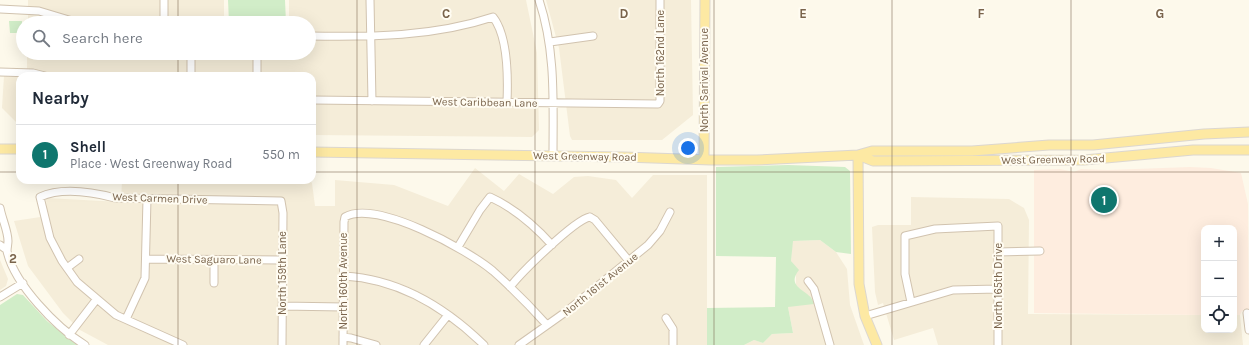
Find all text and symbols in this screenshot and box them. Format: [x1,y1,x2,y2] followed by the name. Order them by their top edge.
[442,6,450,21] text: C
[620,6,629,21] text: D
[799,6,807,21] text: E
[977,6,985,21] text: F
[1156,6,1164,21] text: G
[654,9,667,96] street label: North 162nd Lane
[16,16,316,60] search box
[30,27,52,49] icon: search
[698,27,711,132] street label: North Sarival Avenue
[62,29,143,47] text: Search here
[32,88,89,108] text: Nearby
[432,95,538,110] street label: West Caribbean Lane
[70,138,106,156] text: Shell
[678,138,698,158] your location
[43,147,47,162] text: 1
[262,147,300,162] text: 550 m
[533,149,637,164] street label: West Greenway Road
[1001,152,1105,167] street label: West Greenway Road
[70,156,232,171] text: Place · West Greenway Road
[1091,185,1117,215] pin: 1
[112,190,208,207] street label: West Carmen Drive
[1201,225,1237,333] map controls
[1201,225,1237,261] button: +
[276,231,289,315] street label: North 159th Lane
[337,232,350,329] street label: North 160th Avenue
[992,243,1005,329] street label: North 165th Drive
[560,250,641,319] street label: North 161st Avenue
[9,251,17,266] text: 2
[166,252,262,267] street label: West Saguaro Lane
[1201,261,1237,297] button: −
[1201,297,1237,333] button: locate

